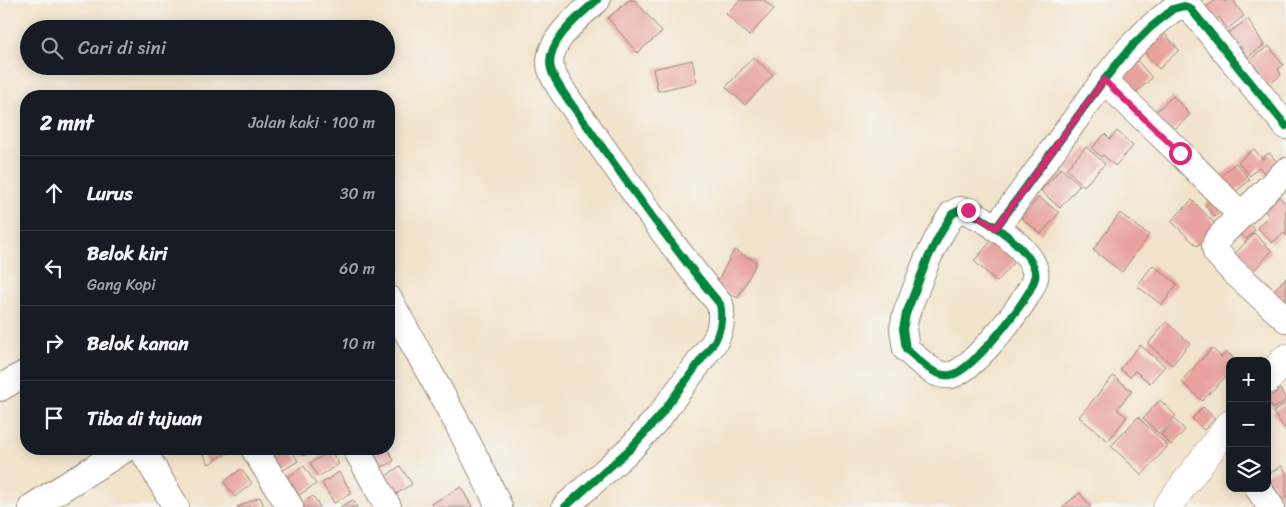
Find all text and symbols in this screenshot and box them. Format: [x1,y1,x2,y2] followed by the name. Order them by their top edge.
[20,20,395,75] search box
[78,31,166,64] text: Cari di sini
[38,34,66,62] icon: search
[40,104,94,142] text: 2 mnt
[249,108,375,137] text: Jalan kaki · 100 m
[1169,142,1192,165] route start
[87,177,133,210] text: Lurus
[40,179,68,207] icon: ahead
[340,179,375,208] text: 30 m
[957,199,980,222] route end
[87,237,167,270] text: Belok kiri
[40,254,68,282] icon: left
[339,254,375,283] text: 60 m
[87,270,156,299] text: Gang Kopi
[87,327,189,360] text: Belok kanan
[40,329,68,357] icon: right
[342,329,375,358] text: 10 m
[1226,357,1271,492] map controls
[1226,357,1271,402] button: +
[87,402,202,435] text: Tiba di tujuan
[1226,402,1271,447] button: −
[40,404,68,432] icon: arrive
[1226,447,1271,492] button: layers

